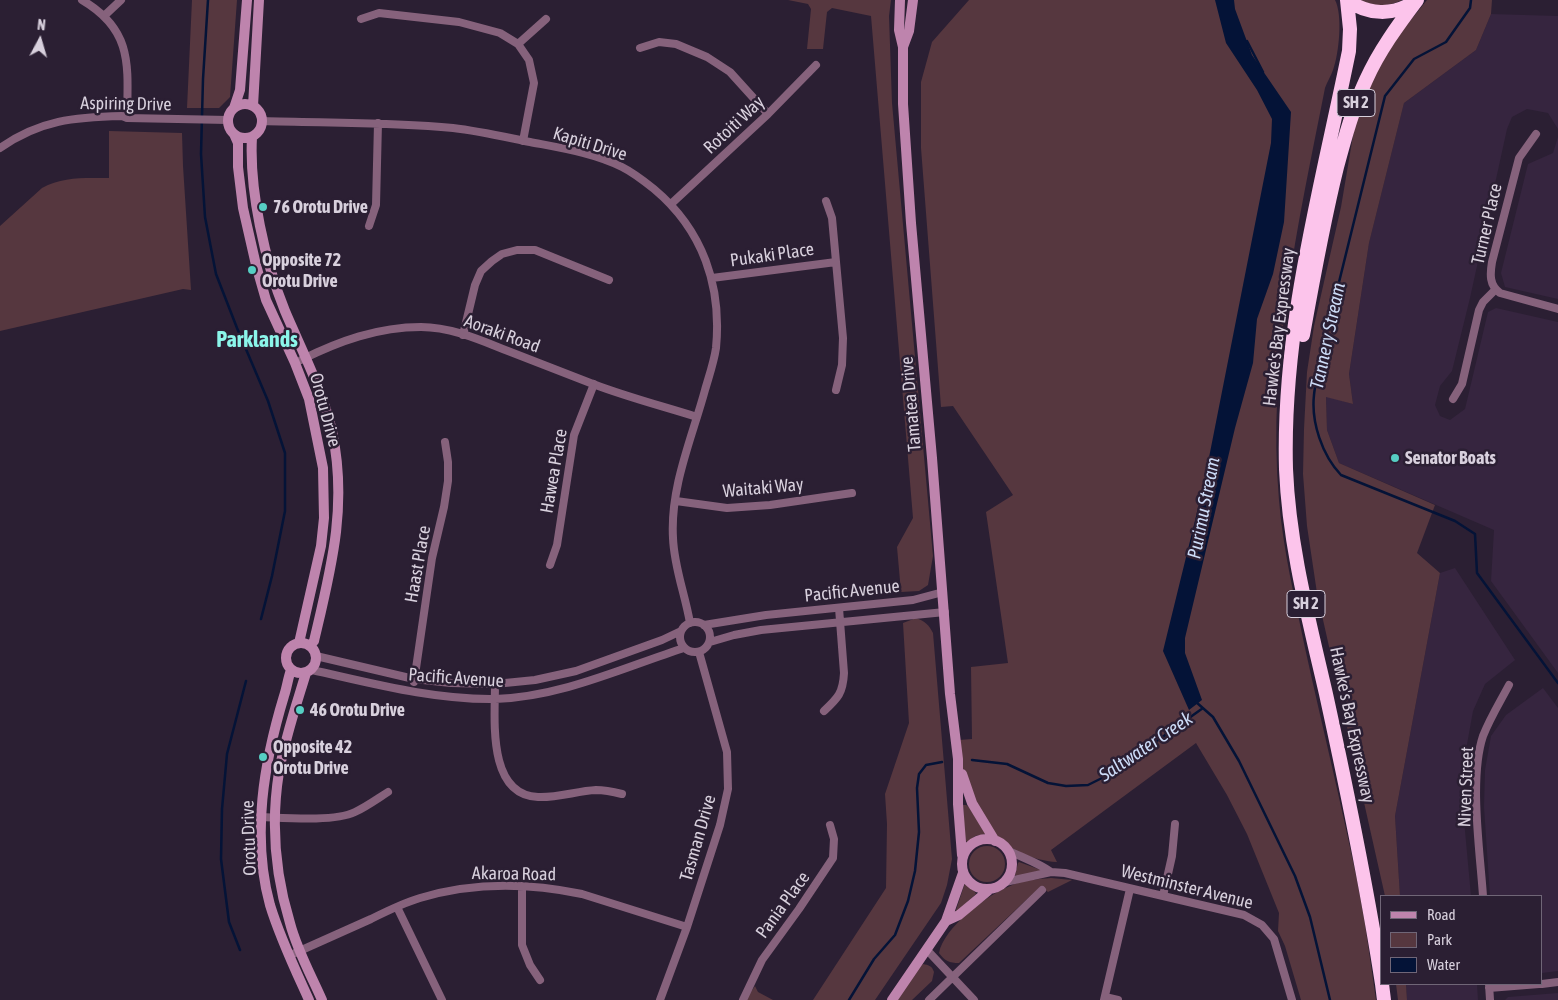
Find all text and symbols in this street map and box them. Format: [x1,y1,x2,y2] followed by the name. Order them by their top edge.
[15,15,65,65] north arrow
[37,17,47,33] text: N
[1337,90,1375,116] road number: SH 2
[699,91,769,159] street label: Rotoiti Way
[80,92,172,116] street label: Aspiring Drive
[550,123,630,165] street label: Kapiti Drive
[1467,181,1507,267] street label: Turner Place
[273,196,368,218] place label: 76 Orotu Drive
[257,201,269,213] marker: 76 Orotu Drive
[729,238,815,272] street label: Pukaki Place
[1259,247,1299,407] street label: Hawke's Bay Expressway
[262,249,341,292] place label: Opposite 72 Orotu Drive
[246,264,258,276] marker: Opposite 72 Orotu Drive
[1306,281,1350,391] water label: Tannery Stream
[461,310,543,358] street label: Aoraki Road
[216,327,298,353] district label: Parklands
[896,356,926,452] street label: Tamatea Drive
[305,371,345,449] street label: Orotu Drive
[536,427,572,515] street label: Hawea Place
[1405,447,1496,469] place label: Senator Boats
[1389,452,1401,464] marker: Senator Boats
[1183,455,1225,561] water label: Purimu Stream
[722,474,804,502] street label: Waitaki Way
[401,524,435,604] street label: Haast Place
[803,575,901,607] street label: Pacific Avenue
[1287,590,1325,618] road number: SH 2
[1325,645,1379,805] street label: Hawke's Bay Expressway
[408,664,504,692] street label: Pacific Avenue
[310,699,405,721] place label: 46 Orotu Drive
[294,704,306,716] marker: 46 Orotu Drive
[1095,707,1197,787] water label: Saltwater Creek
[273,736,352,779] place label: Opposite 42 Orotu Drive
[1454,746,1478,828] street label: Niven Street
[257,751,269,763] marker: Opposite 42 Orotu Drive
[675,792,721,884] street label: Tasman Drive
[237,800,261,876] street label: Orotu Drive
[1119,860,1255,914] street label: Westminster Avenue
[472,862,556,886] street label: Akaroa Road
[752,867,814,943] street label: Pania Place
[1380,895,1543,985] legend
[1427,906,1456,923] text: Road
[1427,931,1452,948] text: Park
[1427,956,1460,973] text: Water

